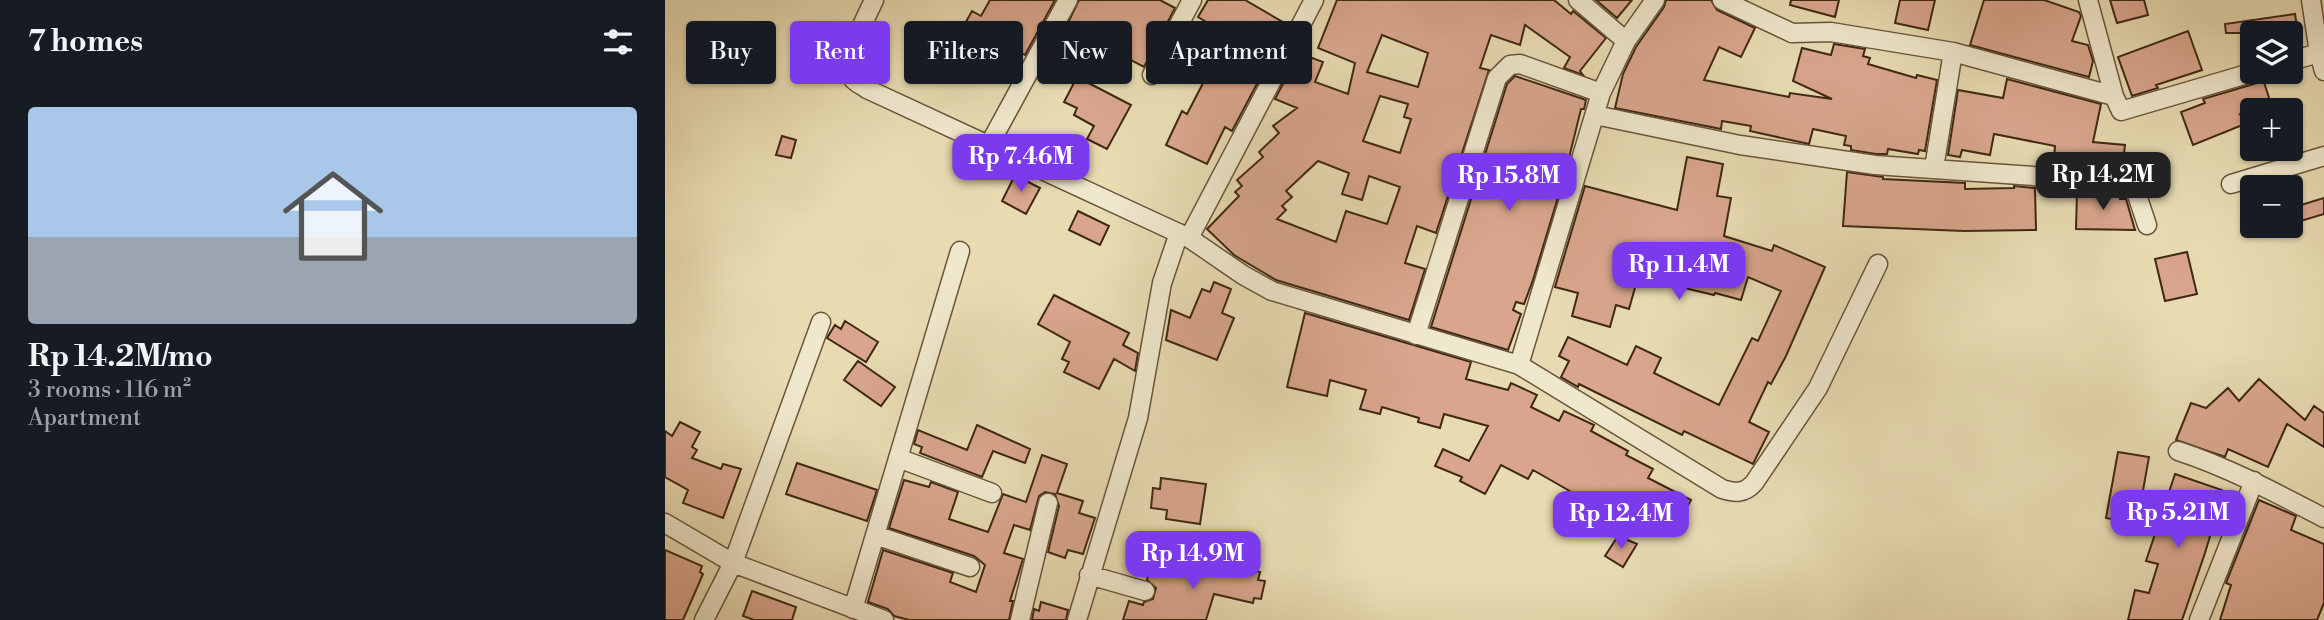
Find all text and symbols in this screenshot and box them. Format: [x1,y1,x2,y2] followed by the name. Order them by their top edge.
[686,21,776,84] chip: Buy
[790,21,890,84] chip: Rent
[904,21,1023,84] chip: Filters
[1037,21,1132,84] chip: New
[1146,21,1312,84] chip: Apartment
[2240,21,2303,238] map controls
[2240,21,2303,84] button: layers
[28,23,143,61] text: 7 homes
[599,23,637,61] icon: filters
[2240,98,2303,161] button: +
[949,134,1093,194] pin: Rp 7.46M
[968,143,1074,171] text: Rp 7.46M
[2031,152,2175,212] pin: Rp 14.2M
[270,153,396,279] icon: home
[1437,154,1581,213] pin: Rp 15.8M
[2052,161,2154,189] text: Rp 14.2M
[1458,162,1560,190] text: Rp 15.8M
[2240,175,2303,238] button: −
[1607,243,1751,302] pin: Rp 11.4M
[1628,251,1730,279] text: Rp 11.4M
[28,338,213,376] text: Rp 14.2M/mo
[28,376,191,404] text: 3 rooms · 116 m²
[28,404,141,432] text: Apartment
[2106,490,2250,550] pin: Rp 5.21M
[1549,491,1693,551] pin: Rp 12.4M
[2127,499,2229,527] text: Rp 5.21M
[1569,500,1673,528] text: Rp 12.4M
[1121,532,1265,591] pin: Rp 14.9M
[1142,540,1244,568] text: Rp 14.9M

